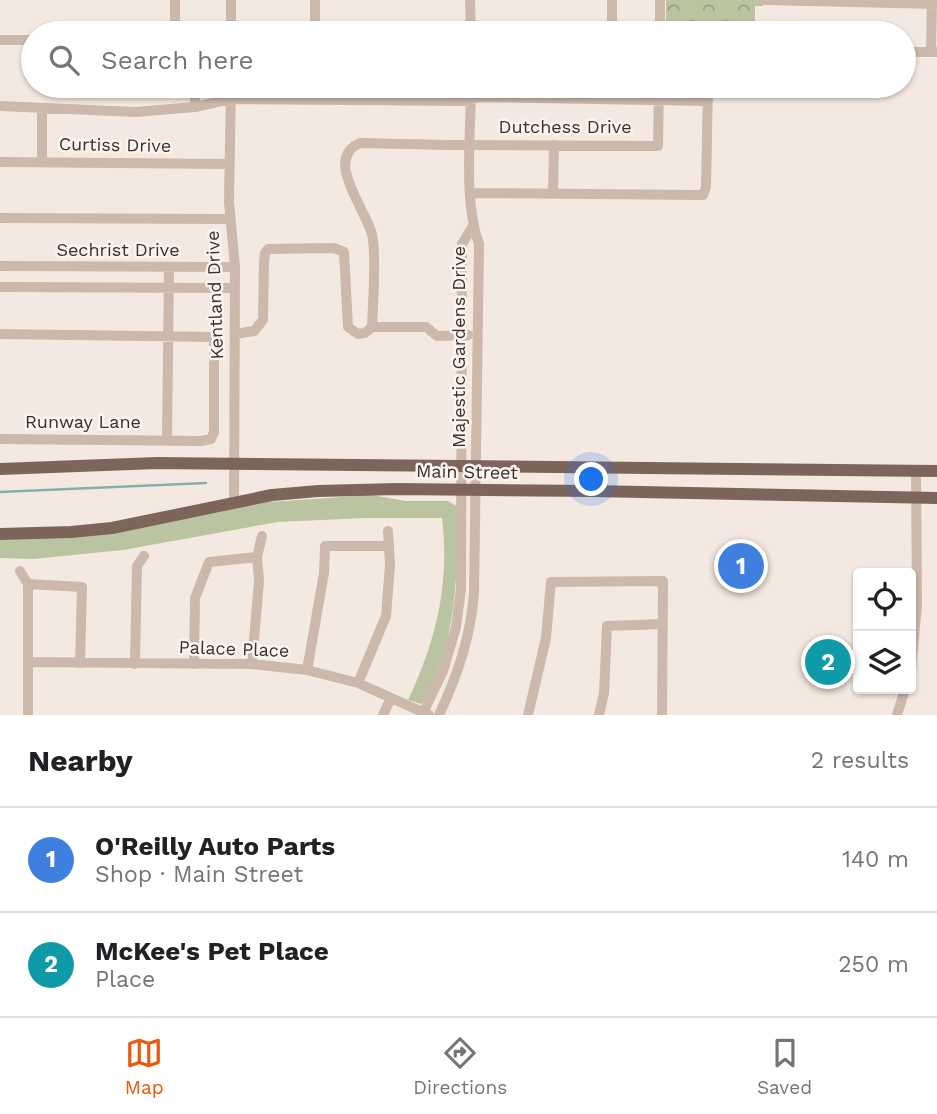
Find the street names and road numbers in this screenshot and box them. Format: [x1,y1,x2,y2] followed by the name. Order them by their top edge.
[498,116,632,137] street label: Dutchess Drive
[59,133,171,156] street label: Curtiss Drive
[202,230,227,360] street label: Kentland Drive
[56,239,180,260] street label: Sechrist Drive
[448,246,469,448] street label: Majestic Gardens Drive
[25,411,141,432] street label: Runway Lane
[416,460,518,483] street label: Main Street
[178,636,290,661] street label: Palace Place

